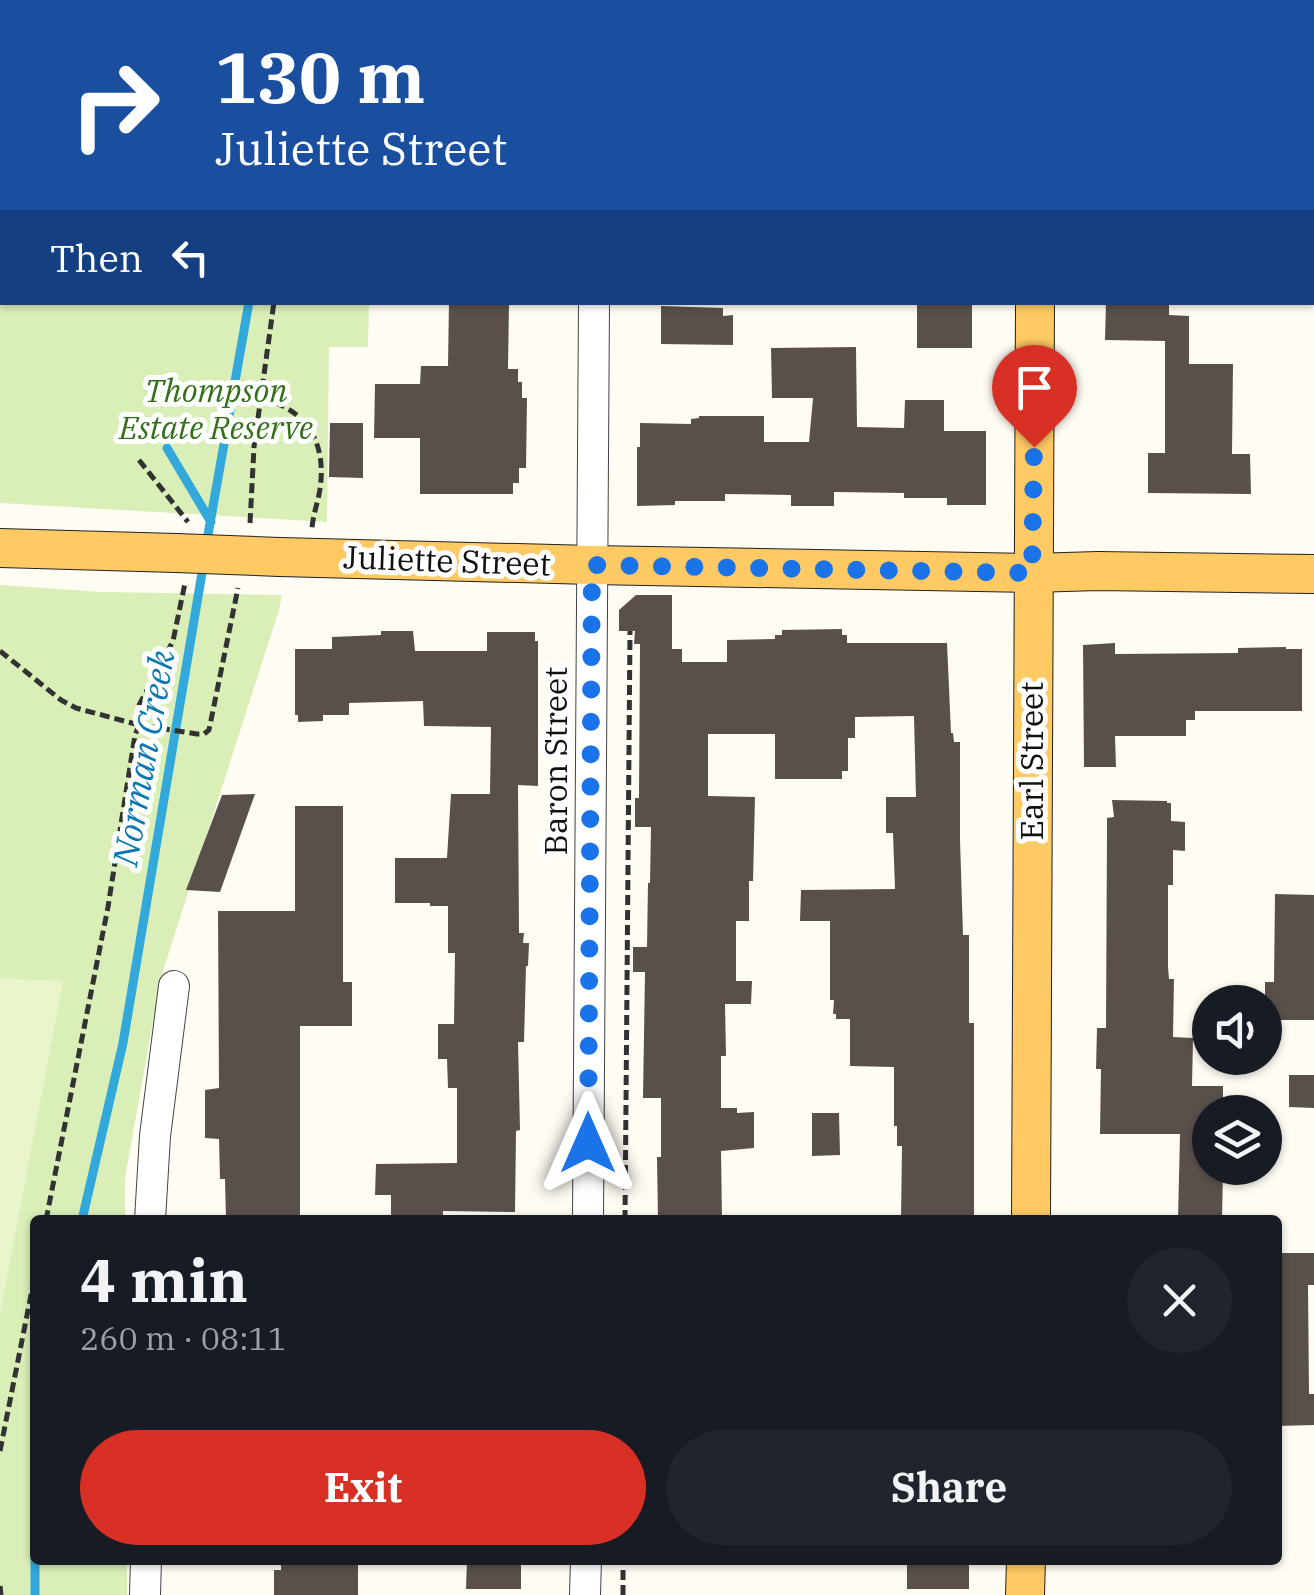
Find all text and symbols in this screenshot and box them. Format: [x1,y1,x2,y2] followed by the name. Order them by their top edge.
[215,31,425,122] text: 130 m
[50,40,180,170] icon: right
[215,119,507,177] text: Juliette Street
[163,230,218,285] icon: left
[50,233,143,282] text: Then
[992,345,1077,448] pin
[1007,360,1062,415] icon: arrive
[118,369,313,448] park label: Thompson Estate Reserve
[342,535,552,585] street label: Juliette Street
[101,646,185,870] water label: Norman Creek
[534,667,576,855] street label: Baron Street
[1010,681,1052,841] street label: Earl Street
[1192,985,1282,1185] map controls
[1192,985,1282,1075] button: sound
[536,1091,640,1195] position arrow
[1192,1095,1282,1185] button: layers
[80,1240,248,1319] text: 4 min
[1127,1248,1232,1353] button: close
[80,1317,287,1359] text: 260 m · 08:11
[80,1430,646,1545] button: Exit
[666,1430,1232,1545] button: Share

